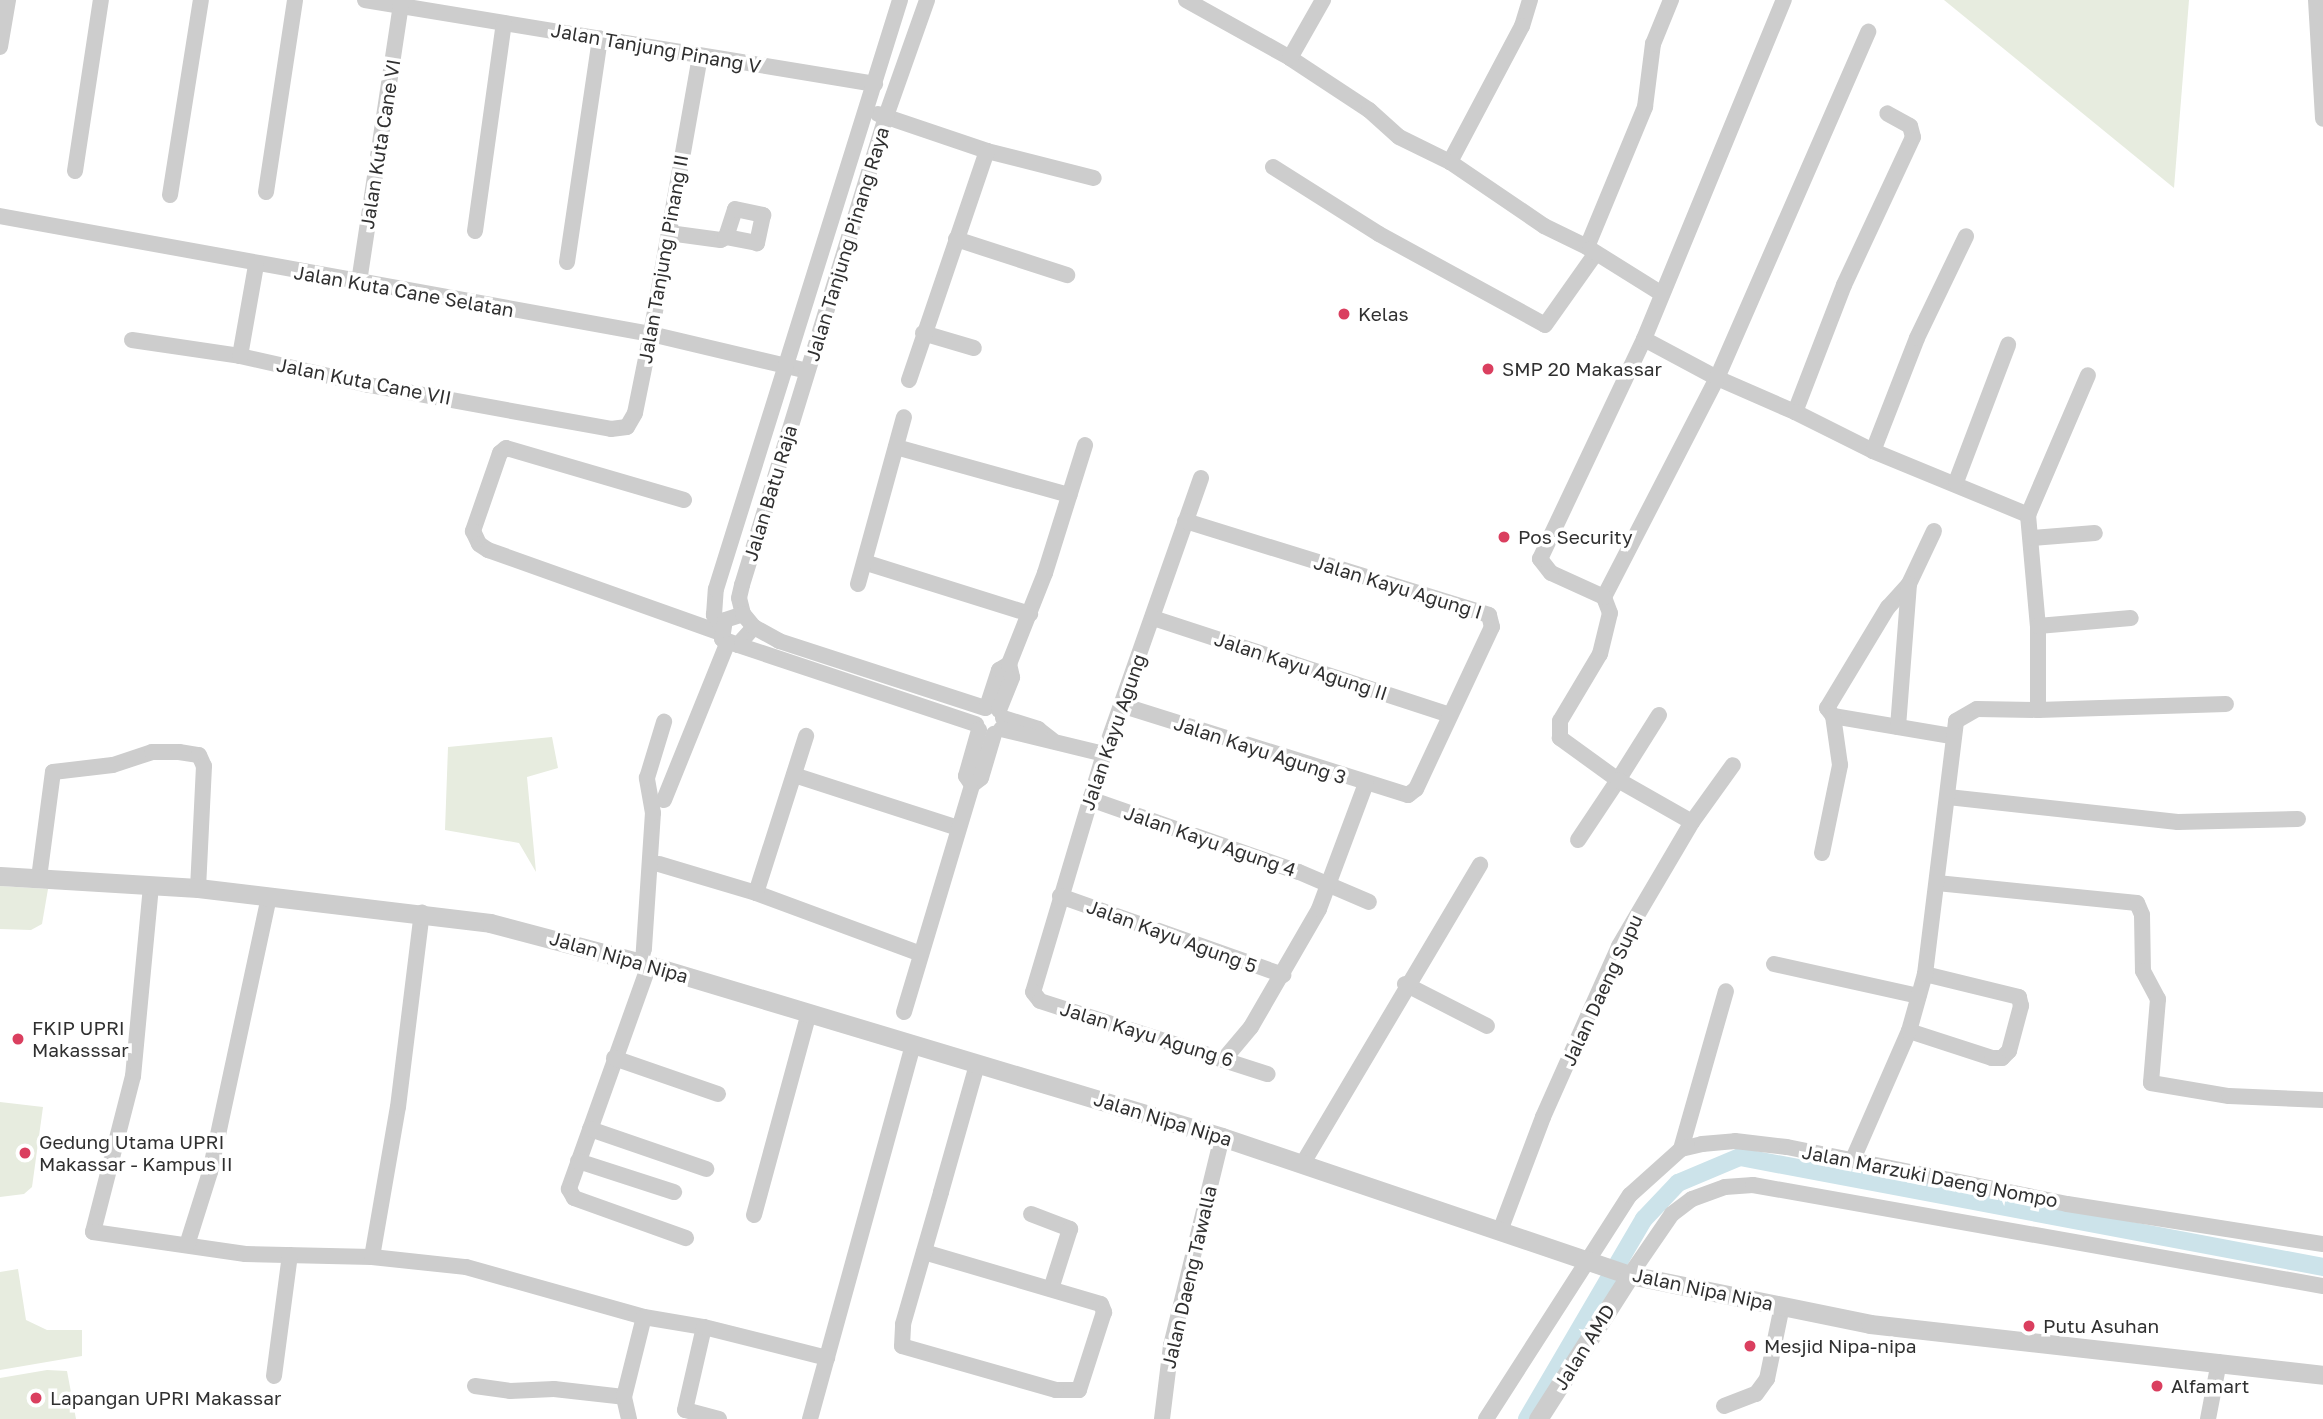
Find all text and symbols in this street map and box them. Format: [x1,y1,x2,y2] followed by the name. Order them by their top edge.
[549,18,763,78] street label: Jalan Tanjung Pinang V
[355,57,405,231] street label: Jalan Kuta Cane VI
[800,124,894,364] street label: Jalan Tanjung Pinang Raya
[633,153,693,365] street label: Jalan Tanjung Pinang II
[292,260,516,322] street label: Jalan Kuta Cane Selatan
[1358,303,1409,325] place label: Kelas
[1336,306,1352,322] marker: Kelas
[275,353,453,409] street label: Jalan Kuta Cane VII
[1502,358,1662,380] place label: SMP 20 Makassar
[1480,361,1496,377] marker: SMP 20 Makassar
[738,422,802,564] street label: Jalan Batu Raja
[1518,526,1633,548] place label: Pos Security
[1496,529,1512,545] marker: Pos Security
[1311,551,1485,623] street label: Jalan Kayu Agung I
[1212,627,1390,705] street label: Jalan Kayu Agung II
[1076,651,1150,813] street label: Jalan Kayu Agung
[1171,711,1349,789] street label: Jalan Kayu Agung 3
[1121,801,1299,881] street label: Jalan Kayu Agung 4
[1084,895,1260,977] street label: Jalan Kayu Agung 5
[1557,911,1647,1069] street label: Jalan Daeng Supu
[547,926,691,988] street label: Jalan Nipa Nipa
[1058,997,1236,1071] street label: Jalan Kayu Agung 6
[32,1017,129,1061] place label: FKIP UPRI Makasssar
[10,1031,26,1047] marker: FKIP UPRI Makasssar
[1091,1087,1235,1151] street label: Jalan Nipa Nipa
[39,1131,233,1175] place label: Gedung Utama UPRI Makassar - Kampus II
[1800,1140,2060,1212] street label: Jalan Marzuki Daeng Nompo
[17,1145,33,1161] marker: Gedung Utama UPRI Makassar - Kampus II
[1157,1183,1221,1371] street label: Jalan Daeng Tawalla
[1631,1263,1775,1315] street label: Jalan Nipa Nipa
[1549,1300,1619,1394] street label: Jalan AMD
[2043,1315,2159,1337] place label: Putu Asuhan
[2021,1318,2037,1334] marker: Putu Asuhan
[1764,1335,1916,1357] place label: Mesjid Nipa-nipa
[1742,1338,1758,1354] marker: Mesjid Nipa-nipa
[2171,1375,2249,1397] place label: Alfamart
[2149,1378,2165,1394] marker: Alfamart
[50,1387,281,1409] place label: Lapangan UPRI Makassar
[28,1390,44,1406] marker: Lapangan UPRI Makassar

